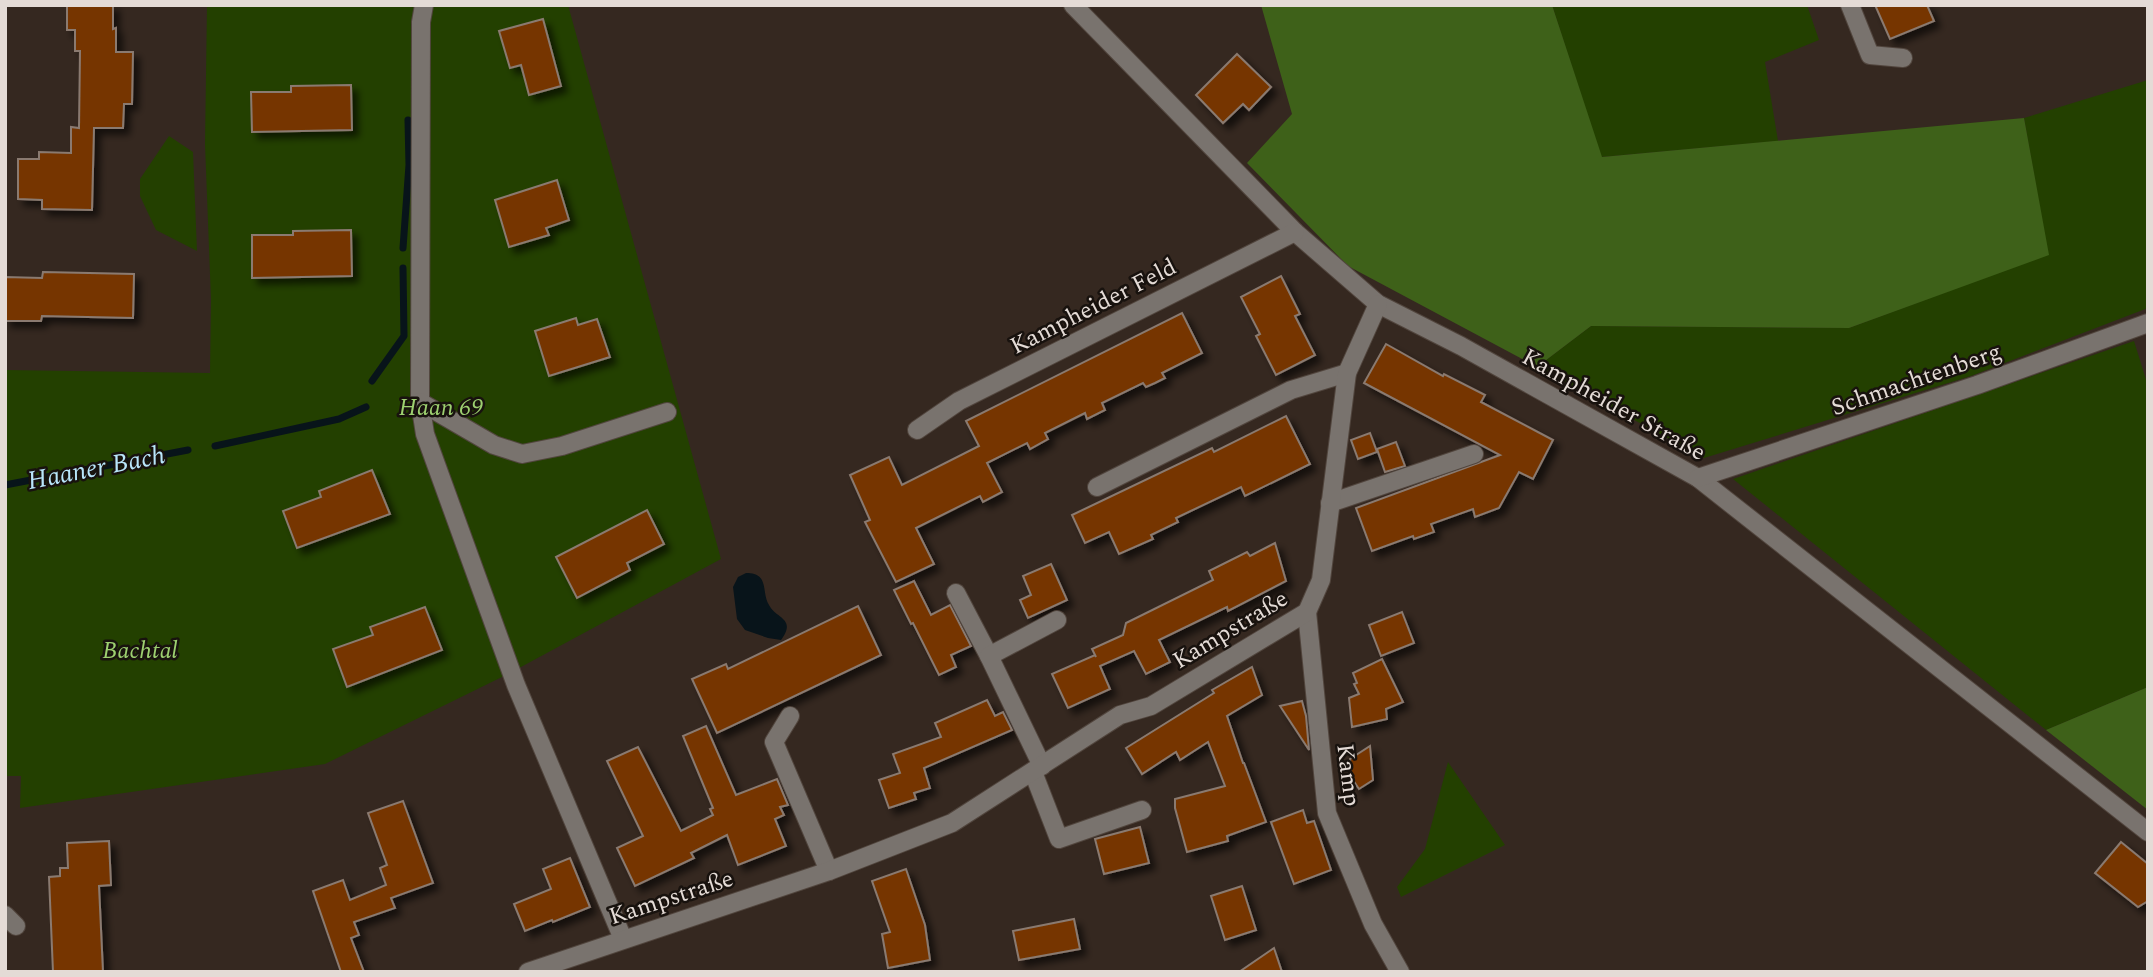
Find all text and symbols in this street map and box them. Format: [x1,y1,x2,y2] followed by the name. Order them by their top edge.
[1004,249,1183,364] street label: Kampheider Feld
[1826,334,2006,426] street label: Schmachtenberg
[1515,339,1712,470] street label: Kampheider Straße
[399,390,483,426] park label: Haan 69
[24,435,169,501] water label: Haaner Bach
[1166,581,1295,679] street label: Kampstraße
[102,633,178,669] park label: Bachtal
[1326,742,1370,808] street label: Kamp
[604,861,738,935] street label: Kampstraße

